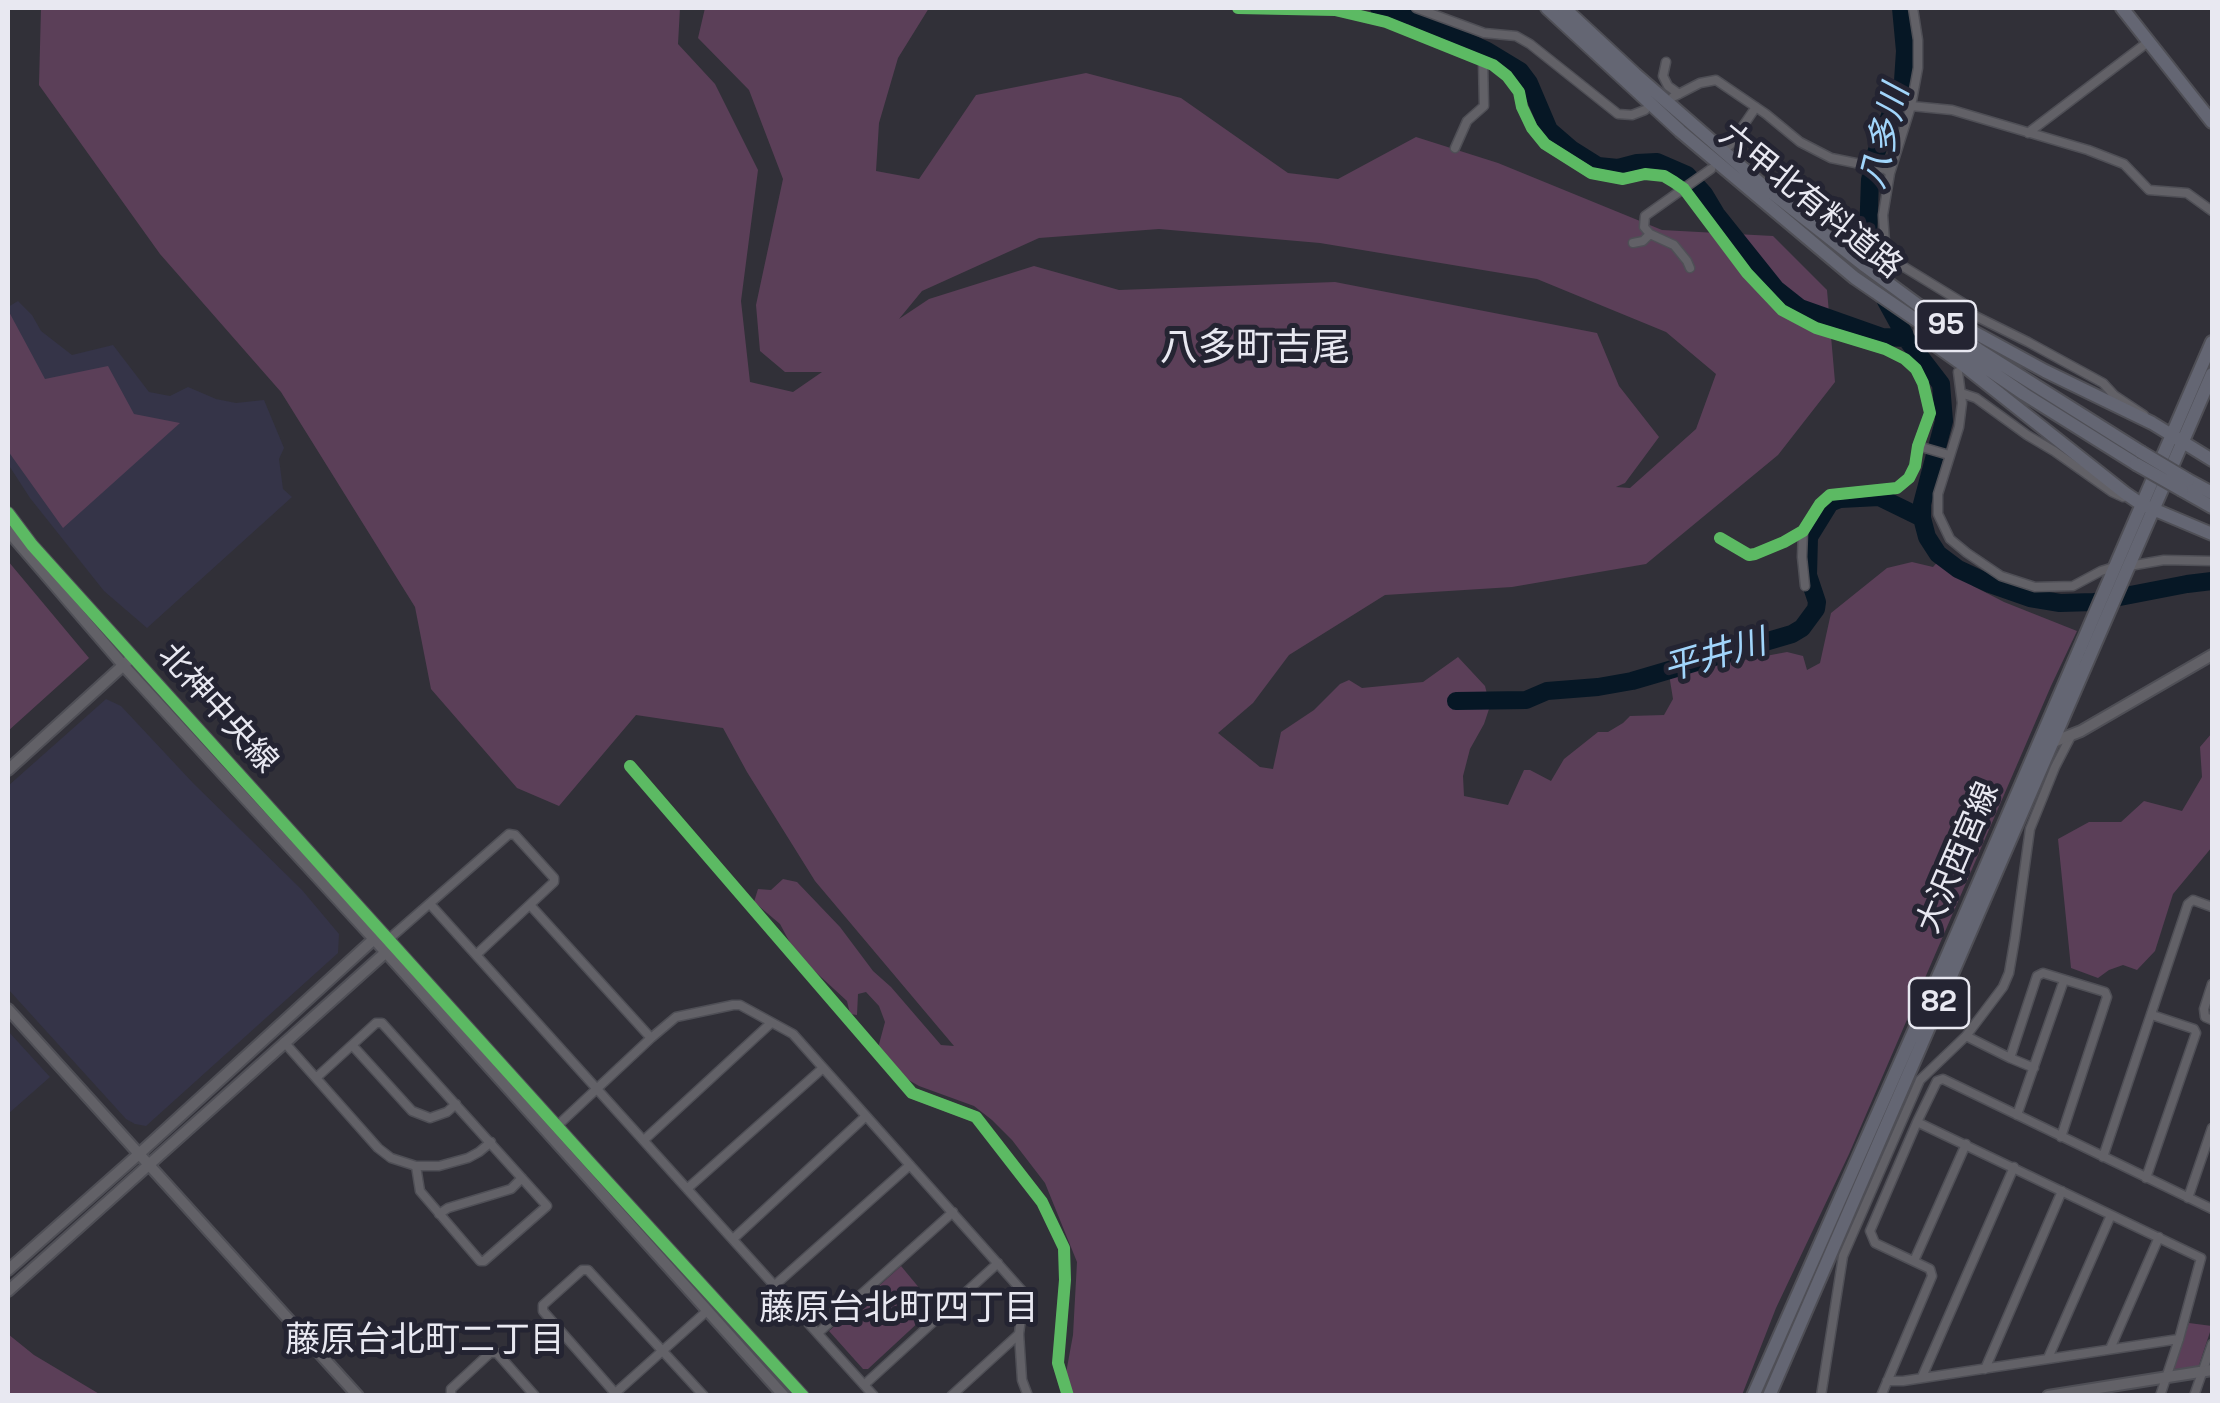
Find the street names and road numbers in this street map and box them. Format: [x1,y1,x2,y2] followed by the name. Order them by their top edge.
[1711,117,1909,287] street label: 六甲北有料道路
[1916,301,1976,351] road number: 95
[149,637,285,781] street label: 北神中央線
[1910,777,2008,939] street label: 大沢西宮線
[1909,978,1969,1028] road number: 82

